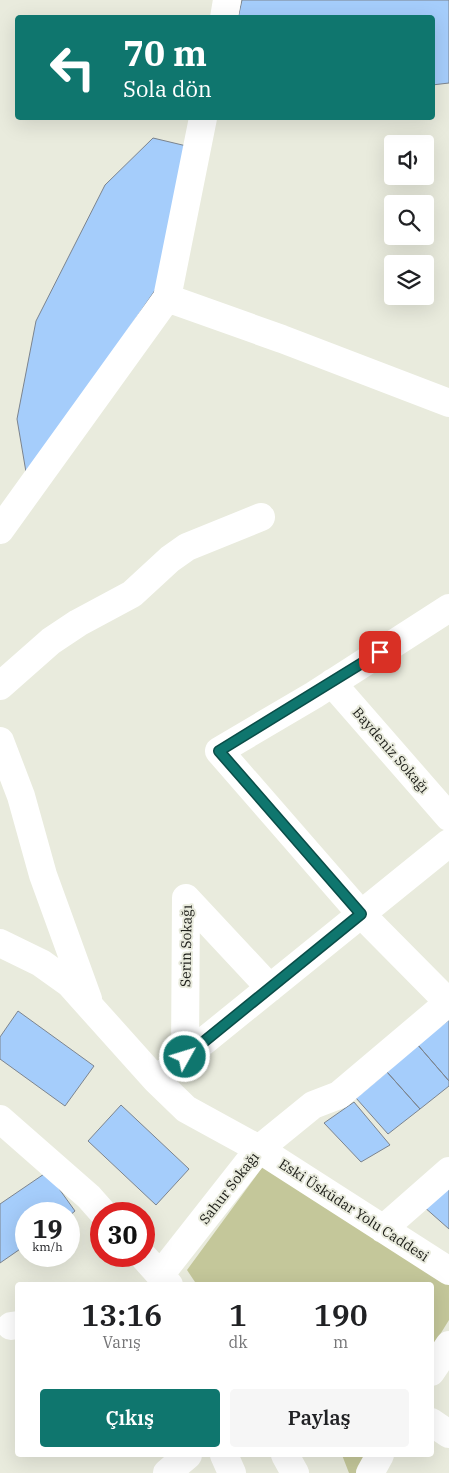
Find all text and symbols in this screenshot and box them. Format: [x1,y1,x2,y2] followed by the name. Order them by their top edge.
[123,30,207,76] text: 70 m
[40,35,105,100] icon: left
[123,74,212,103] text: Sola dön
[384,135,434,305] map controls
[384,135,434,185] button: sound
[384,195,434,245] button: search
[384,255,434,305] button: layers
[359,631,401,673] pin
[366,638,394,666] icon: arrive
[349,703,433,797] street label: Baydeniz Sokağı
[176,905,196,987] street label: Serin Sokağı
[158,1030,210,1082] position arrow
[195,1148,263,1228] street label: Sahur Sokağı
[276,1155,432,1265] street label: Eski Üsküdar Yolu Caddesi
[90,1202,155,1267] speed limit sign: 30
[32,1212,63,1245] text: 19
[32,1239,63,1254] text: km/h
[81,1295,162,1334] text: 13:16
[229,1295,247,1334] text: 1
[314,1295,368,1334] text: 190
[103,1332,141,1352] text: Varış
[228,1332,248,1352] text: dk
[333,1332,348,1352] text: m
[40,1389,220,1447] button: Çıkış
[230,1389,409,1447] button: Paylaş

